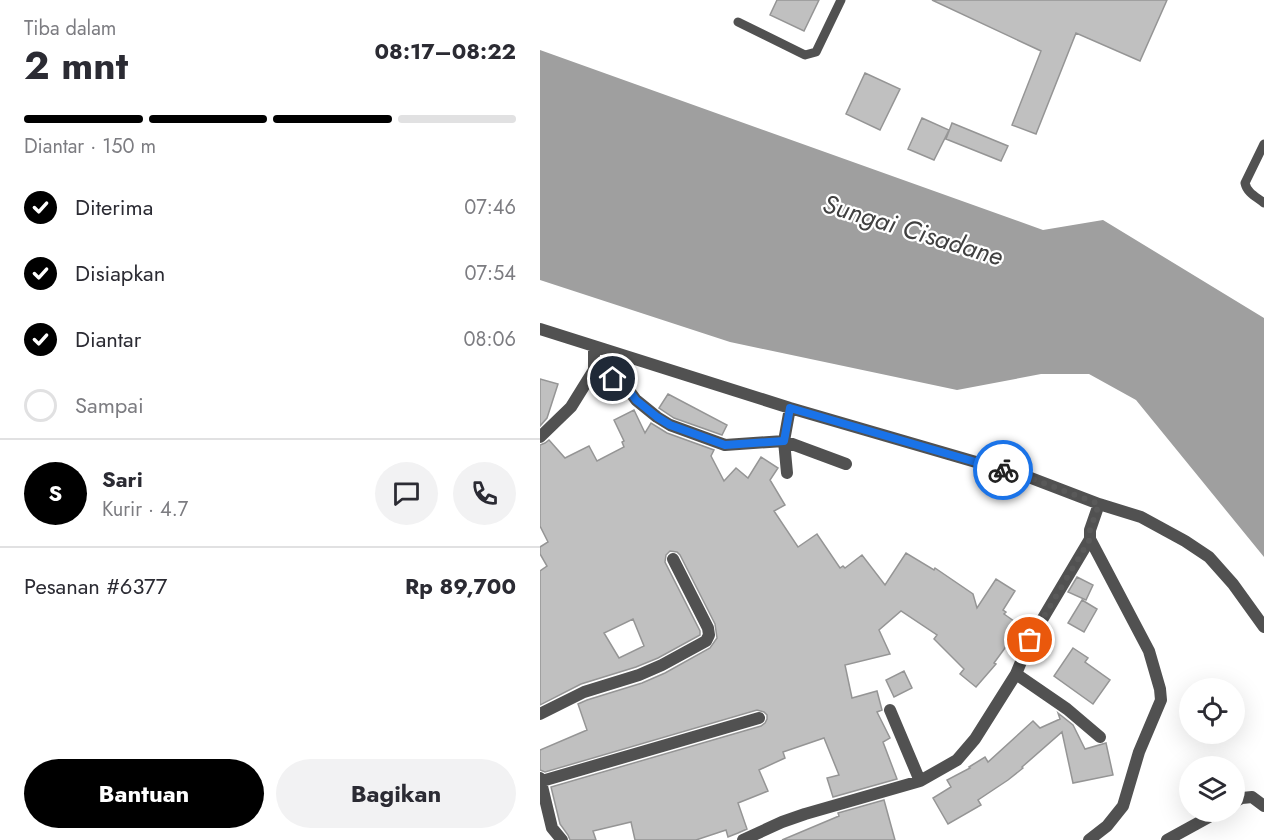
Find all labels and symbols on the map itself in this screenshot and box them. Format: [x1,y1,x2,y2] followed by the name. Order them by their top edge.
[818,185,1008,275] water label: Sungai Cisadane
[587,353,638,404] pin
[973,440,1033,500] courier
[1004,614,1055,665] pin

